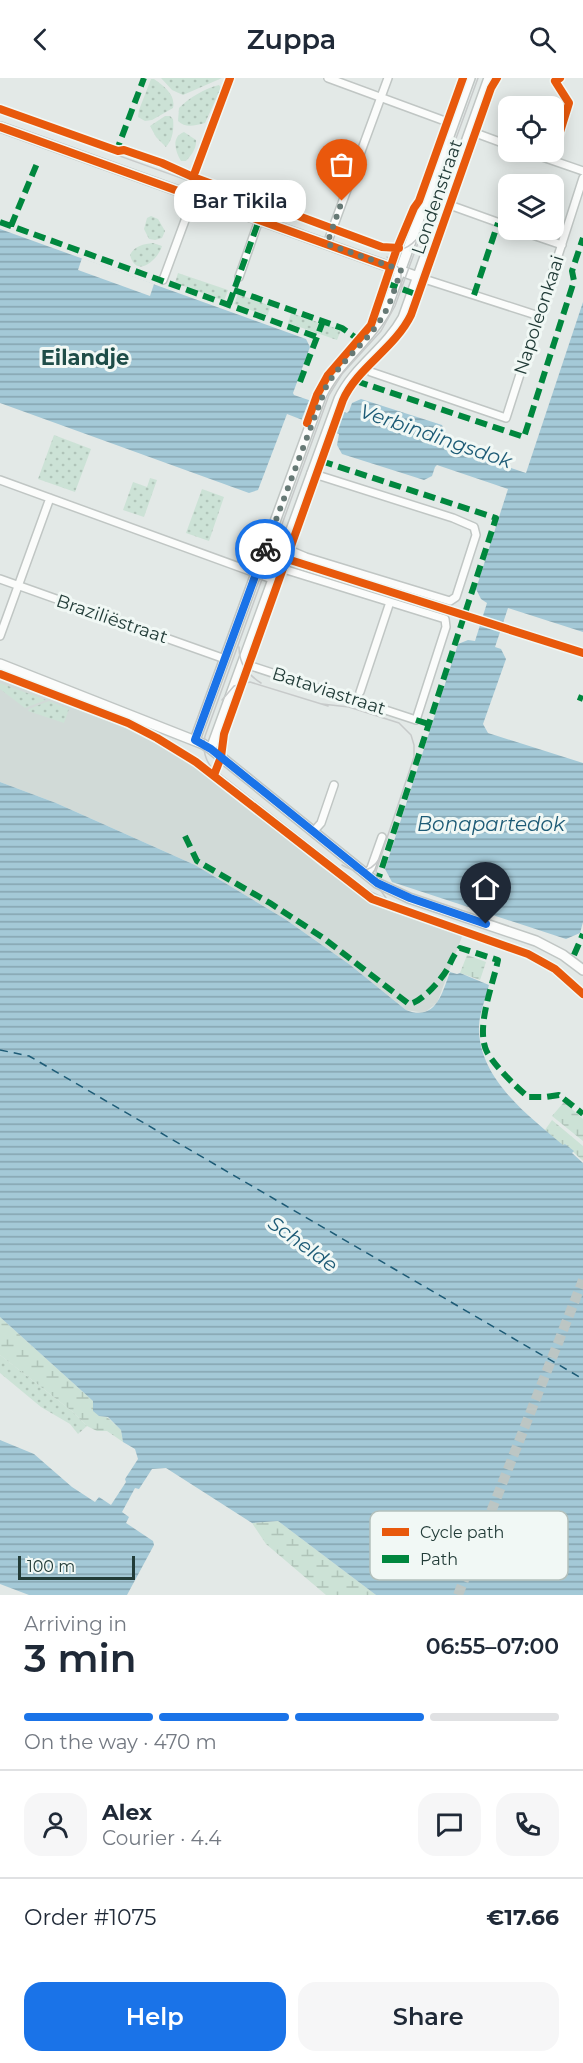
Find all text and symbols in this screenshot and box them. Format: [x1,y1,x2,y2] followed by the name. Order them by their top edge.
[24,23,57,56] icon: back
[247,23,336,56] text: Zuppa
[526,23,559,56] icon: search
[498,96,564,240] map controls
[498,96,564,162] button: locate
[407,137,467,257] street label: Londenstraat
[316,139,367,201] pin
[325,148,358,181] icon: bag
[498,174,564,240] button: layers
[174,180,306,222] callout: Bar Tikila
[192,189,288,213] text: Bar Tikila
[509,252,569,378] street label: Napoleonkaai
[41,345,129,370] district label: Eilandje
[357,399,516,474] water label: Verbindingsdok
[235,519,295,579] courier
[249,533,282,566] icon: bike
[53,590,171,648] street label: Braziliëstraat
[270,662,388,720] street label: Bataviastraat
[417,812,566,836] water label: Bonapartedok
[460,862,511,924] pin
[469,871,502,904] icon: home
[264,1211,342,1277] water label: Schelde
[370,1511,568,1580] legend
[420,1523,504,1542] text: Cycle path
[420,1550,458,1569] text: Path
[18,1553,135,1580] scale bar
[27,1557,75,1576] text: 100 m
[24,1612,127,1636] text: Arriving in
[426,1633,559,1660] text: 06:55–07:00
[24,1634,137,1682] text: 3 min
[24,1730,217,1754] text: On the way · 470 m
[24,1793,87,1856] button: person
[418,1793,481,1856] button: chat
[496,1793,559,1856] button: phone
[102,1799,152,1826] text: Alex
[102,1826,221,1850] text: Courier · 4.4
[24,1904,156,1931] text: Order #1075
[486,1904,559,1931] text: €17.66
[24,1982,286,2051] button: Help
[298,1982,559,2051] button: Share

